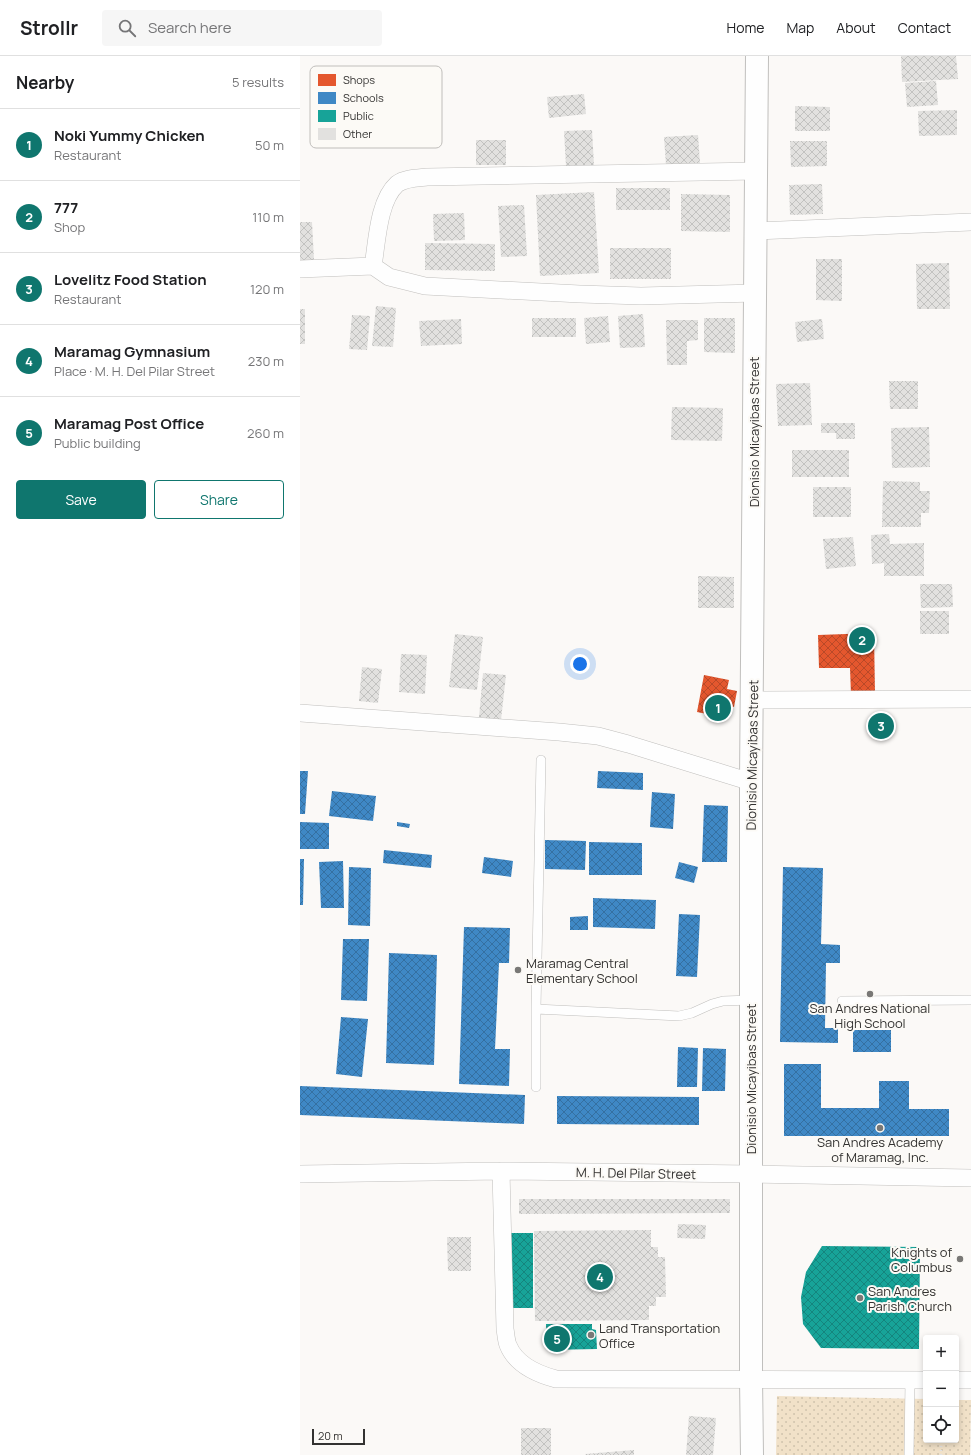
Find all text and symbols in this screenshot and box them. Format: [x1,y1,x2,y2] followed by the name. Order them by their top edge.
[102,10,382,46] search box
[20,15,78,41] text: Strollr
[116,17,138,39] icon: search
[148,17,231,38] text: Search here
[727,18,764,37] text: Home
[786,18,814,37] text: Map
[836,18,876,37] text: About
[898,18,951,37] text: Contact
[310,66,442,148] legend
[16,71,74,94] text: Nearby
[343,72,375,87] text: Shops
[232,73,284,91] text: 5 results
[343,90,384,105] text: Schools
[343,108,374,123] text: Public
[54,125,205,146] text: Noki Yummy Chicken
[343,126,372,141] text: Other
[26,136,32,154] text: 1
[255,136,284,154] text: 50 m
[54,146,121,164] text: Restaurant
[54,197,78,218] text: 777
[25,208,33,226] text: 2
[252,208,284,226] text: 110 m
[54,218,85,236] text: Shop
[54,269,207,290] text: Lovelitz Food Station
[25,280,33,298] text: 3
[250,280,284,298] text: 120 m
[54,290,121,308] text: Restaurant
[54,341,210,362] text: Maramag Gymnasium
[25,352,33,370] text: 4
[248,352,284,370] text: 230 m
[745,357,763,507] street label: Dionisio Micayibas Street
[54,362,215,380] text: Place · M. H. Del Pilar Street
[54,413,204,434] text: Maramag Post Office
[25,424,33,442] text: 5
[247,424,284,442] text: 260 m
[54,434,141,452] text: Public building
[16,480,146,519] button: Save
[154,480,284,519] button: Share
[849,625,875,655] pin: 2
[570,654,590,674] your location
[742,679,762,831] street label: Dionisio Micayibas Street
[705,693,731,723] pin: 1
[868,711,894,741] pin: 3
[526,954,638,987] place label: Maramag Central Elementary School
[513,965,523,975] marker: Maramag Central Elementary School
[865,989,875,999] marker: San Andres National High School
[810,999,930,1032] place label: San Andres National High School
[742,1004,760,1154] street label: Dionisio Micayibas Street
[875,1123,885,1133] marker: San Andres Academy of Maramag, Inc.
[817,1133,943,1166] place label: San Andres Academy of Maramag, Inc.
[576,1163,696,1183] street label: M. H. Del Pilar Street
[891,1243,952,1276] place label: Knights of Columbus
[955,1254,965,1264] marker: Knights of Columbus
[587,1262,613,1292] pin: 4
[868,1282,952,1315] place label: San Andres Parish Church
[855,1293,865,1303] marker: San Andres Parish Church
[599,1319,720,1352] place label: Land Transportation Office
[544,1324,570,1354] pin: 5
[586,1330,596,1340] marker: Land Transportation Office
[923,1335,959,1443] map controls
[923,1335,959,1371] button: +
[923,1371,959,1407] button: −
[923,1407,959,1443] button: locate
[312,1427,365,1446] scale bar
[318,1428,343,1443] text: 20 m

